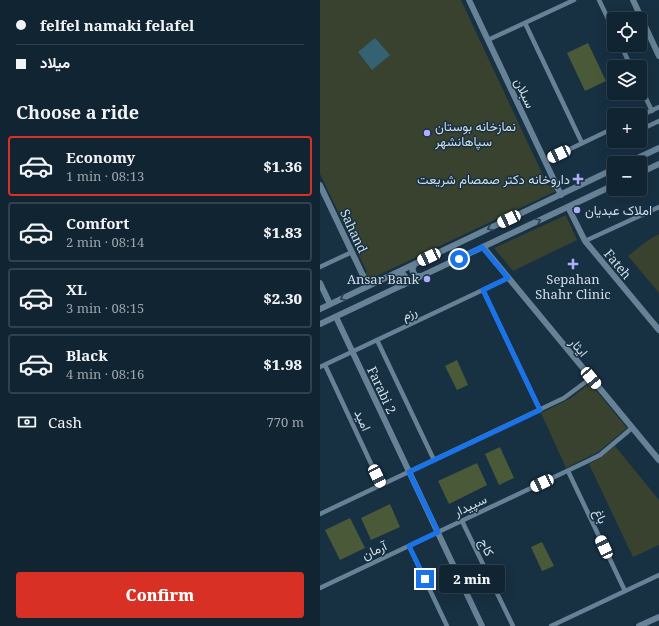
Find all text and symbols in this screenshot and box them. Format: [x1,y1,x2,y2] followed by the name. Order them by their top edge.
[607,12,647,196] map controls
[607,12,647,52] button: locate
[40,15,194,35] text: felfel namaki felafel
[40,52,70,72] text: میلاد
[607,60,647,100] button: layers
[510,75,540,111] street label: سبلان
[16,100,139,124] text: Choose a ride
[607,108,647,148] button: +
[434,117,516,151] place label: نمازخانه بوستان سپاهانشهر
[422,128,432,138] marker: نمازخانه بوستان سپاهانشهر
[546,143,572,165] car
[66,147,135,167] text: Economy
[18,148,54,184] icon: car
[263,156,302,176] text: $1.36
[607,156,647,196] button: −
[66,167,144,185] text: 1 min · 08:13
[417,170,570,188] place label: داروخانه دکتر صمصام شریعت
[573,174,583,184] marker: داروخانه دکتر صمصام شریعت
[585,201,652,219] place label: املاک عبدیان
[572,205,582,215] marker: املاک عبدیان
[336,206,372,256] street label: Sahand
[496,208,522,230] car
[66,213,129,233] text: Comfort
[18,214,54,250] icon: car
[534,218,542,226] one-way arrow
[263,222,302,242] text: $1.83
[487,223,495,231] one-way arrow
[66,233,144,251] text: 2 min · 08:14
[600,245,636,283] street label: Fateh
[416,246,442,268] car
[450,250,468,268] route start
[567,258,579,270] marker: Sepahan Shahr Clinic
[347,270,419,288] place label: Ansar Bank
[535,270,611,303] place label: Sepahan Shahr Clinic
[422,274,432,284] marker: Ansar Bank
[66,279,87,299] text: XL
[18,280,54,316] icon: car
[263,288,302,308] text: $2.30
[340,293,348,301] one-way arrow
[66,299,144,317] text: 3 min · 08:15
[398,302,420,324] street label: رزم
[565,333,592,360] street label: ایثار
[66,345,108,365] text: Black
[18,346,54,382] icon: car
[263,354,302,374] text: $1.98
[363,363,401,417] street label: Farabi 2
[66,365,144,383] text: 4 min · 08:16
[579,365,603,391] car
[350,406,376,434] street label: امید
[16,411,38,433] icon: cash
[48,412,82,432] text: Cash
[267,413,304,431] text: 770 m
[366,463,388,489] car
[529,472,555,494] car
[450,490,490,522] street label: سپیدار
[589,506,612,527] street label: باغ
[593,534,615,560] car
[474,535,499,560] street label: کاج
[359,536,390,564] street label: آرمان
[439,565,505,593] callout: 2 min
[416,570,434,588] route end
[453,570,491,588] text: 2 min
[16,572,304,618] button: Confirm

